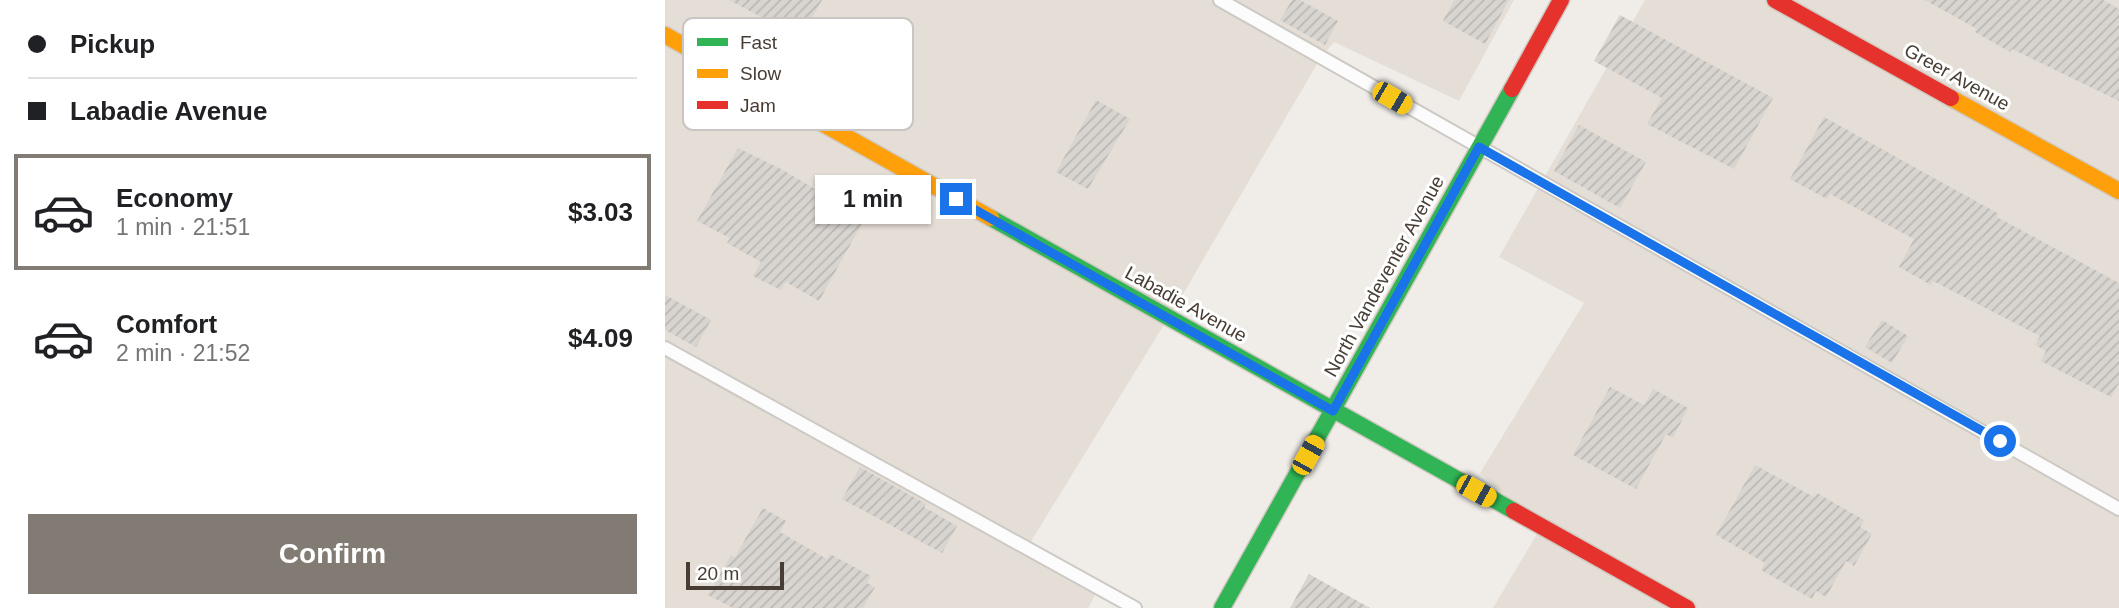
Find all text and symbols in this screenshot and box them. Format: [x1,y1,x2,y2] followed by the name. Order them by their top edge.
[683,18,913,130] legend
[70,29,155,59] text: Pickup
[740,32,778,53] text: Fast
[1901,39,2013,115] street label: Greer Avenue
[740,63,781,84] text: Slow
[1369,78,1416,118] car
[740,95,776,116] text: Jam
[70,96,267,126] text: Labadie Avenue
[1320,172,1448,380] street label: North Vandeventer Avenue
[816,174,931,224] callout: 1 min
[32,181,95,244] icon: car
[116,183,233,213] text: Economy
[940,183,972,215] route end
[843,186,903,212] text: 1 min
[568,197,633,227] text: $3.03
[116,214,250,240] text: 1 min · 21:51
[1121,262,1251,346] street label: Labadie Avenue
[32,307,95,370] icon: car
[116,309,217,339] text: Comfort
[568,323,633,353] text: $4.09
[116,340,250,366] text: 2 min · 21:52
[1984,425,2016,457] route start
[1289,432,1328,478] car
[1453,472,1500,510] car
[28,514,637,594] button: Confirm
[686,559,784,591] scale bar
[697,563,739,584] text: 20 m

